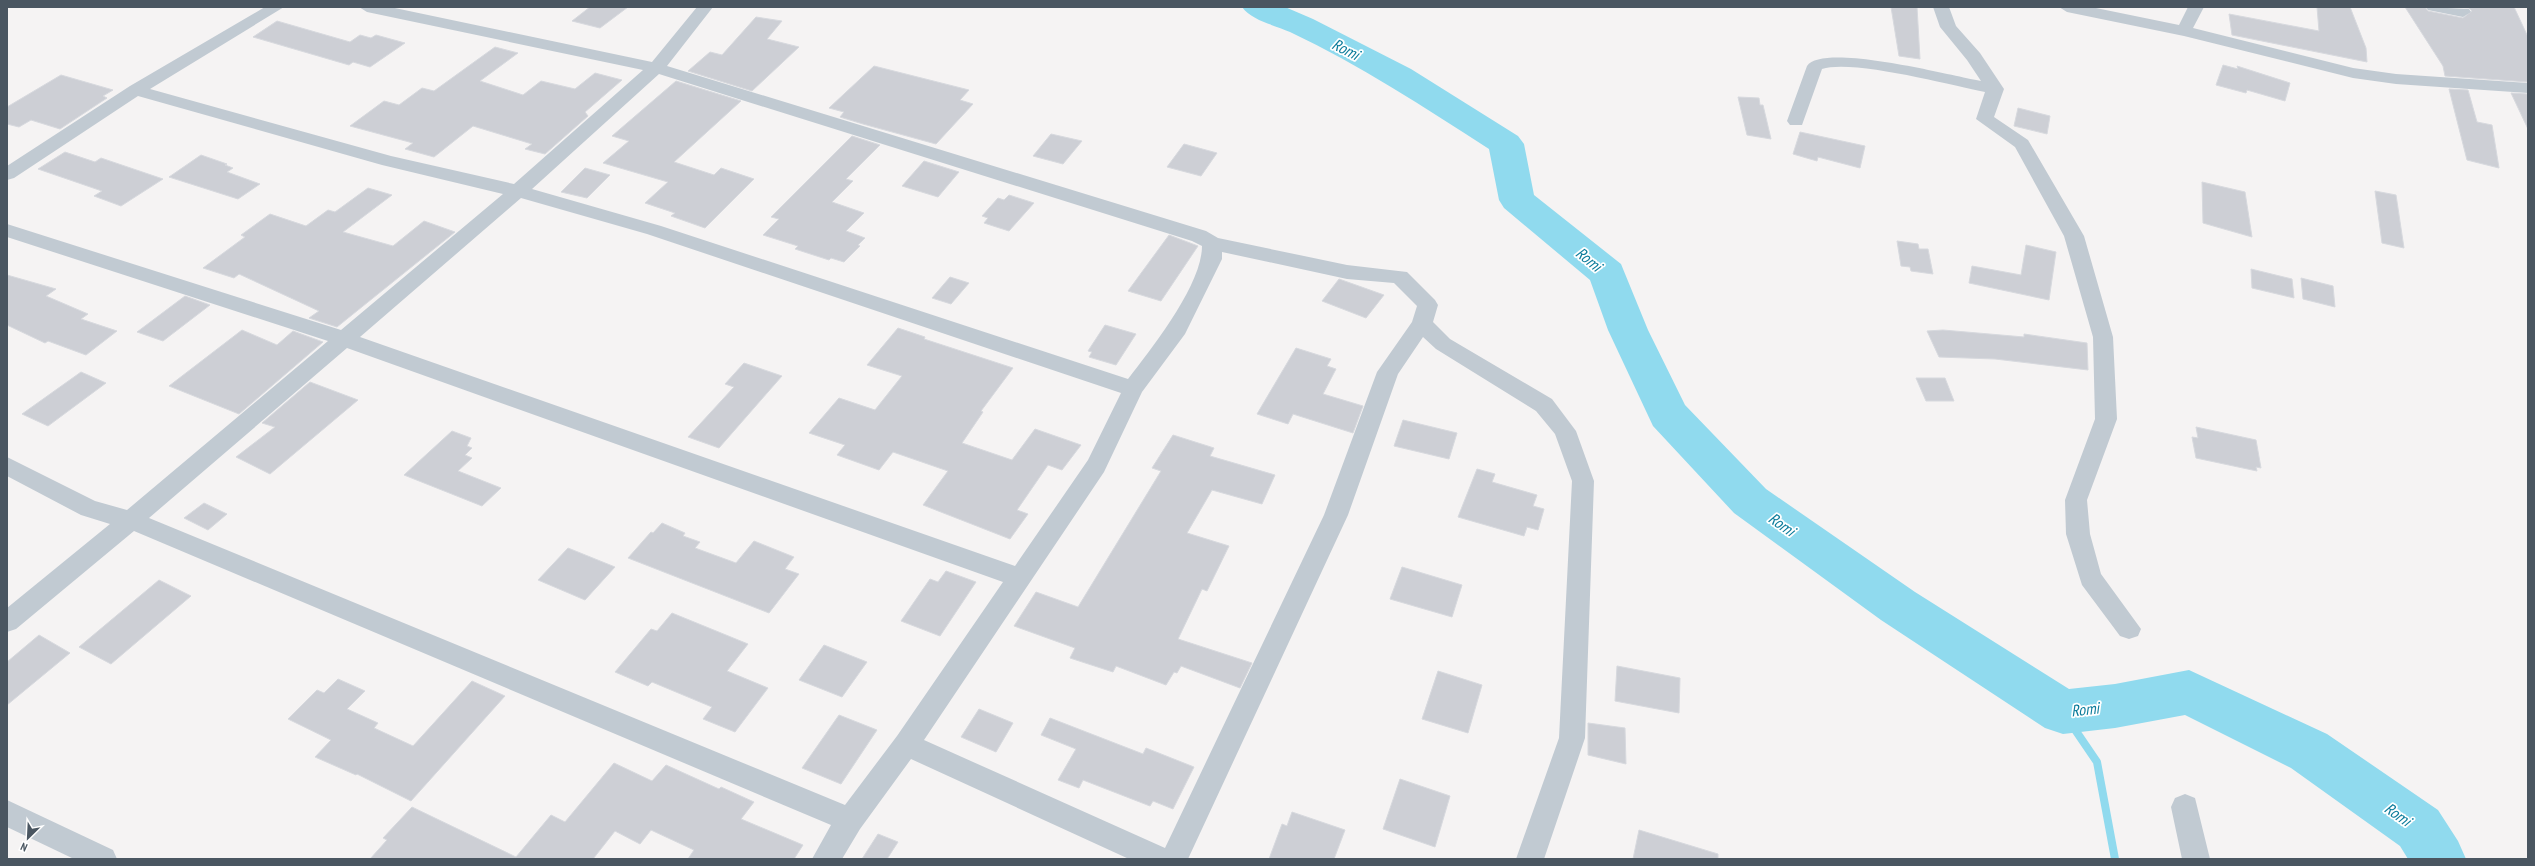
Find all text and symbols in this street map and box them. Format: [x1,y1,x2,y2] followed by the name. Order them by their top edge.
[1329,34,1365,65] water label: Romi
[1572,242,1608,277] water label: Romi
[1765,508,1801,542] water label: Romi
[2070,697,2102,720] water label: Romi
[2381,798,2417,832] water label: Romi
[8,818,48,858] north arrow
[18,840,29,855] text: N

